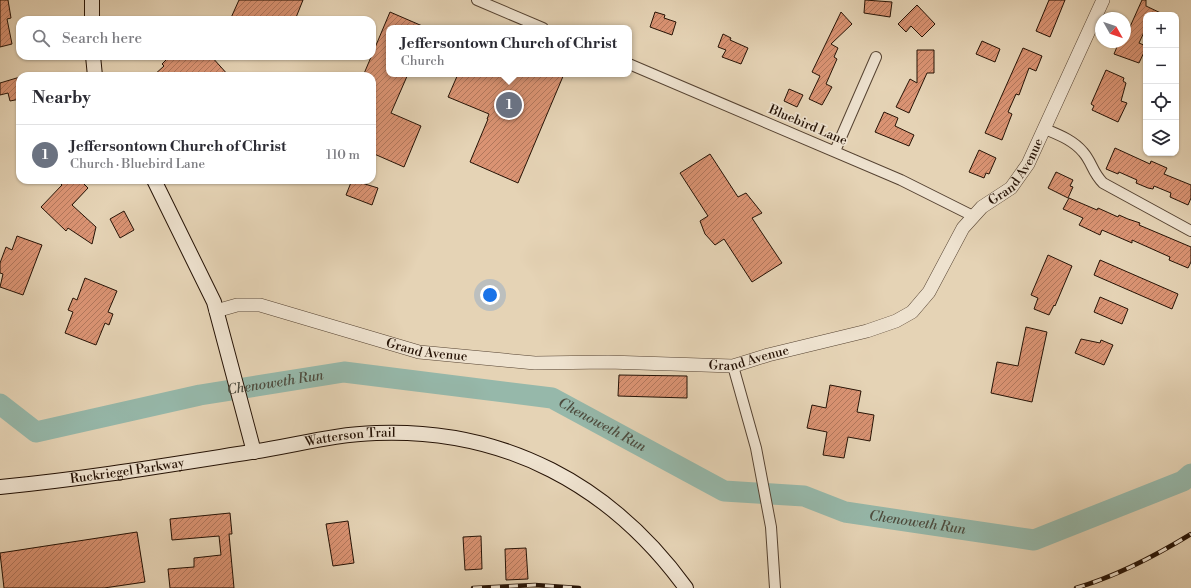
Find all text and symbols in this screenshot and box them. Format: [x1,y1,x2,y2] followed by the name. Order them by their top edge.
[1095,12,1131,48] north arrow
[1143,12,1179,156] map controls
[1143,12,1179,48] button: +
[16,16,376,60] search box
[386,25,632,77] popup
[30,27,52,49] icon: search
[62,29,142,48] text: Search here
[401,34,617,53] text: Jeffersontown Church of Christ
[1143,48,1179,84] button: −
[401,53,445,69] text: Church
[1143,84,1179,120] button: locate
[32,87,91,109] text: Nearby
[496,90,522,120] pin: 1
[765,101,850,149] street label: Bluebird Lane
[1143,120,1179,156] button: layers
[985,135,1047,209] street label: Grand Avenue
[70,137,286,156] text: Jeffersontown Church of Christ
[42,147,48,163] text: 1
[326,147,360,163] text: 110 m
[70,156,205,172] text: Church · Bluebird Lane
[480,285,500,305] your location
[384,335,469,365] street label: Grand Avenue
[708,342,791,374] street label: Grand Avenue
[226,366,325,400] water label: Chenoweth Run
[555,394,649,456] water label: Chenoweth Run
[303,425,396,450] street label: Watterson Trail
[69,455,186,487] street label: Ruckriegel Parkway
[868,507,967,539] water label: Chenoweth Run

